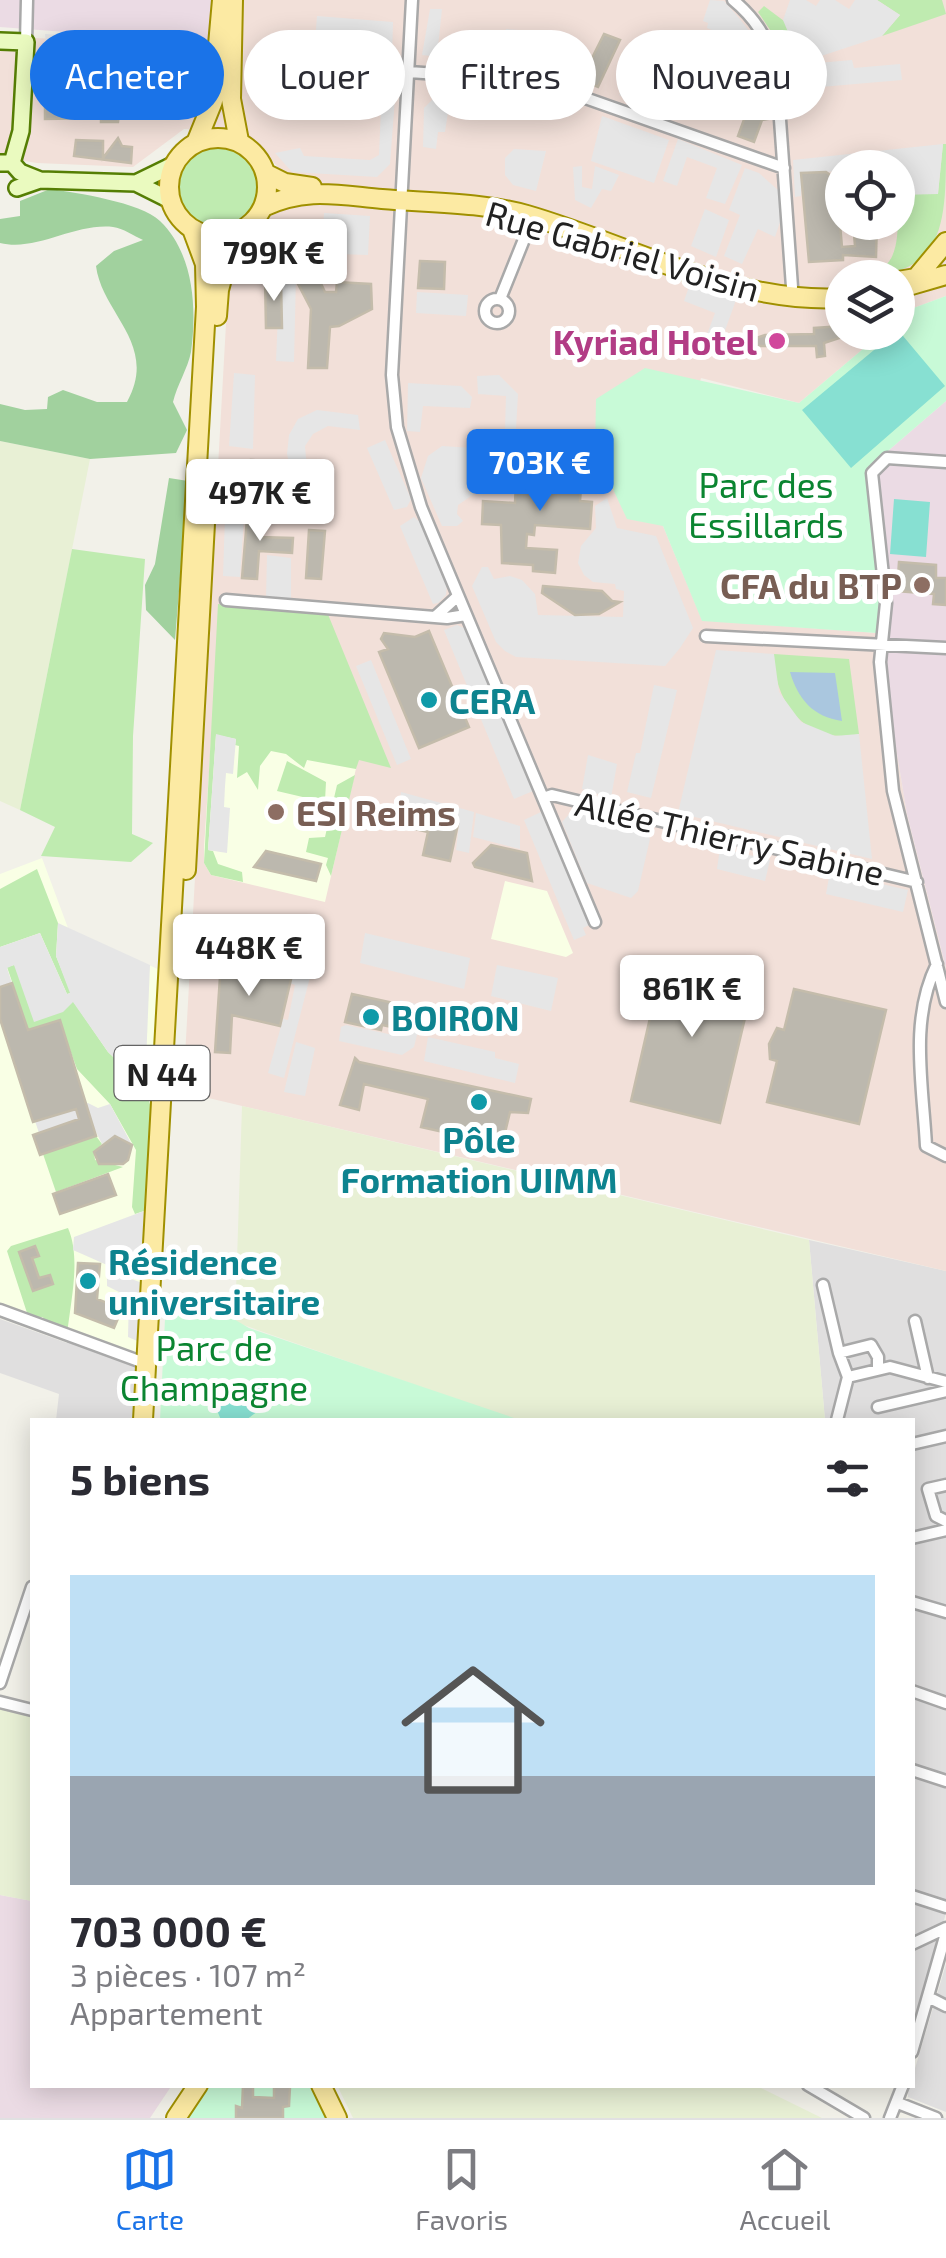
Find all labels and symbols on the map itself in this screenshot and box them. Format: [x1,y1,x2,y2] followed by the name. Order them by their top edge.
[481,191,765,309] street label: Rue Gabriel Voisin
[193,219,355,304] pin: 799K €
[553,320,758,363] place label: Kyriad Hotel
[766,330,788,352] marker: Kyriad Hotel
[459,429,621,514] pin: 703K €
[179,459,341,544] pin: 497K €
[688,463,844,545] park label: Parc des Essillards
[720,564,902,606] place label: CFA du BTP
[911,574,933,596] marker: CFA du BTP
[449,679,535,721] place label: CERA
[418,689,440,711] marker: CERA
[572,781,888,893] street label: Allée Thierry Sabine
[296,791,456,833] place label: ESI Reims
[265,801,287,823] marker: ESI Reims
[168,914,330,999] pin: 448K €
[611,955,773,1040] pin: 861K €
[391,996,520,1038] place label: BOIRON
[360,1006,382,1028] marker: BOIRON
[114,1046,210,1100] road number: N 44
[468,1091,490,1113] marker: Pôle Formation UIMM
[341,1118,617,1200] place label: Pôle Formation UIMM
[108,1240,320,1322] place label: Résidence universitaire
[77,1270,99,1292] marker: Résidence universitaire
[120,1326,308,1408] park label: Parc de Champagne

